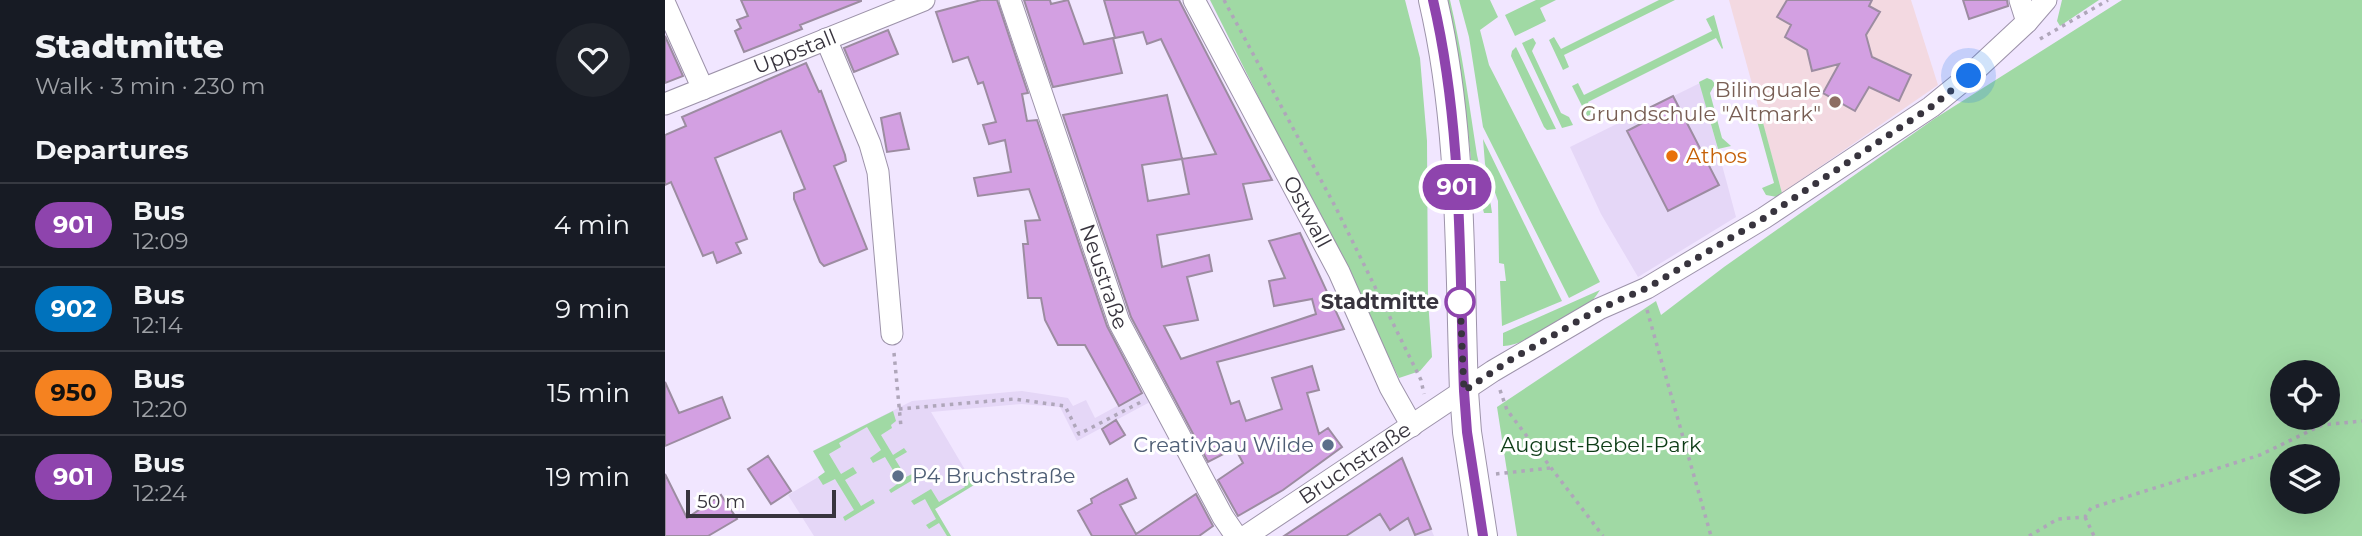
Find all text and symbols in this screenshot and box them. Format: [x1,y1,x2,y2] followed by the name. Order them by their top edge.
[556,23,630,97] button: heart
[750,24,840,79] street label: Uppstall
[35,26,224,66] text: Stadtmitte
[1951,58,1986,93] your location
[35,72,265,100] text: Walk · 3 min · 230 m
[1580,77,1821,126] place label: Bilinguale Grundschule "Altmark"
[1827,94,1843,110] marker: Bilinguale Grundschule "Altmark"
[35,134,189,166] text: Departures
[1686,143,1747,168] place label: Athos
[1664,148,1680,164] marker: Athos
[1417,164,1497,210] line badge: 901
[1278,171,1337,252] street label: Ostwall
[1437,172,1477,201] text: 901
[133,195,185,227] text: Bus
[554,209,630,241] text: 4 min
[53,210,94,239] text: 901
[1075,221,1134,334] street label: Neustraße
[133,227,188,255] text: 12:09
[133,279,185,311] text: Bus
[1445,287,1475,317] marker: Stadtmitte
[1321,289,1439,314] place label: Stadtmitte
[555,293,630,325] text: 9 min
[51,294,96,323] text: 902
[133,311,183,339] text: 12:14
[2270,360,2340,514] map controls
[2270,360,2340,430] button: locate
[133,363,185,395] text: Bus
[547,377,630,409] text: 15 min
[51,378,96,407] text: 950
[133,395,187,423] text: 12:20
[1294,416,1416,509] street label: Bruchstraße
[1133,432,1314,457] place label: Creativbau Wilde
[1500,432,1702,457] park label: August-Bebel-Park
[1320,437,1336,453] marker: Creativbau Wilde
[2270,444,2340,514] button: layers
[133,447,185,479] text: Bus
[546,461,630,493] text: 19 min
[53,462,94,491] text: 901
[912,463,1076,488] place label: P4 Bruchstraße
[890,468,906,484] marker: P4 Bruchstraße
[133,479,187,507] text: 12:24
[686,487,837,519] scale bar
[697,490,745,513] text: 50 m

